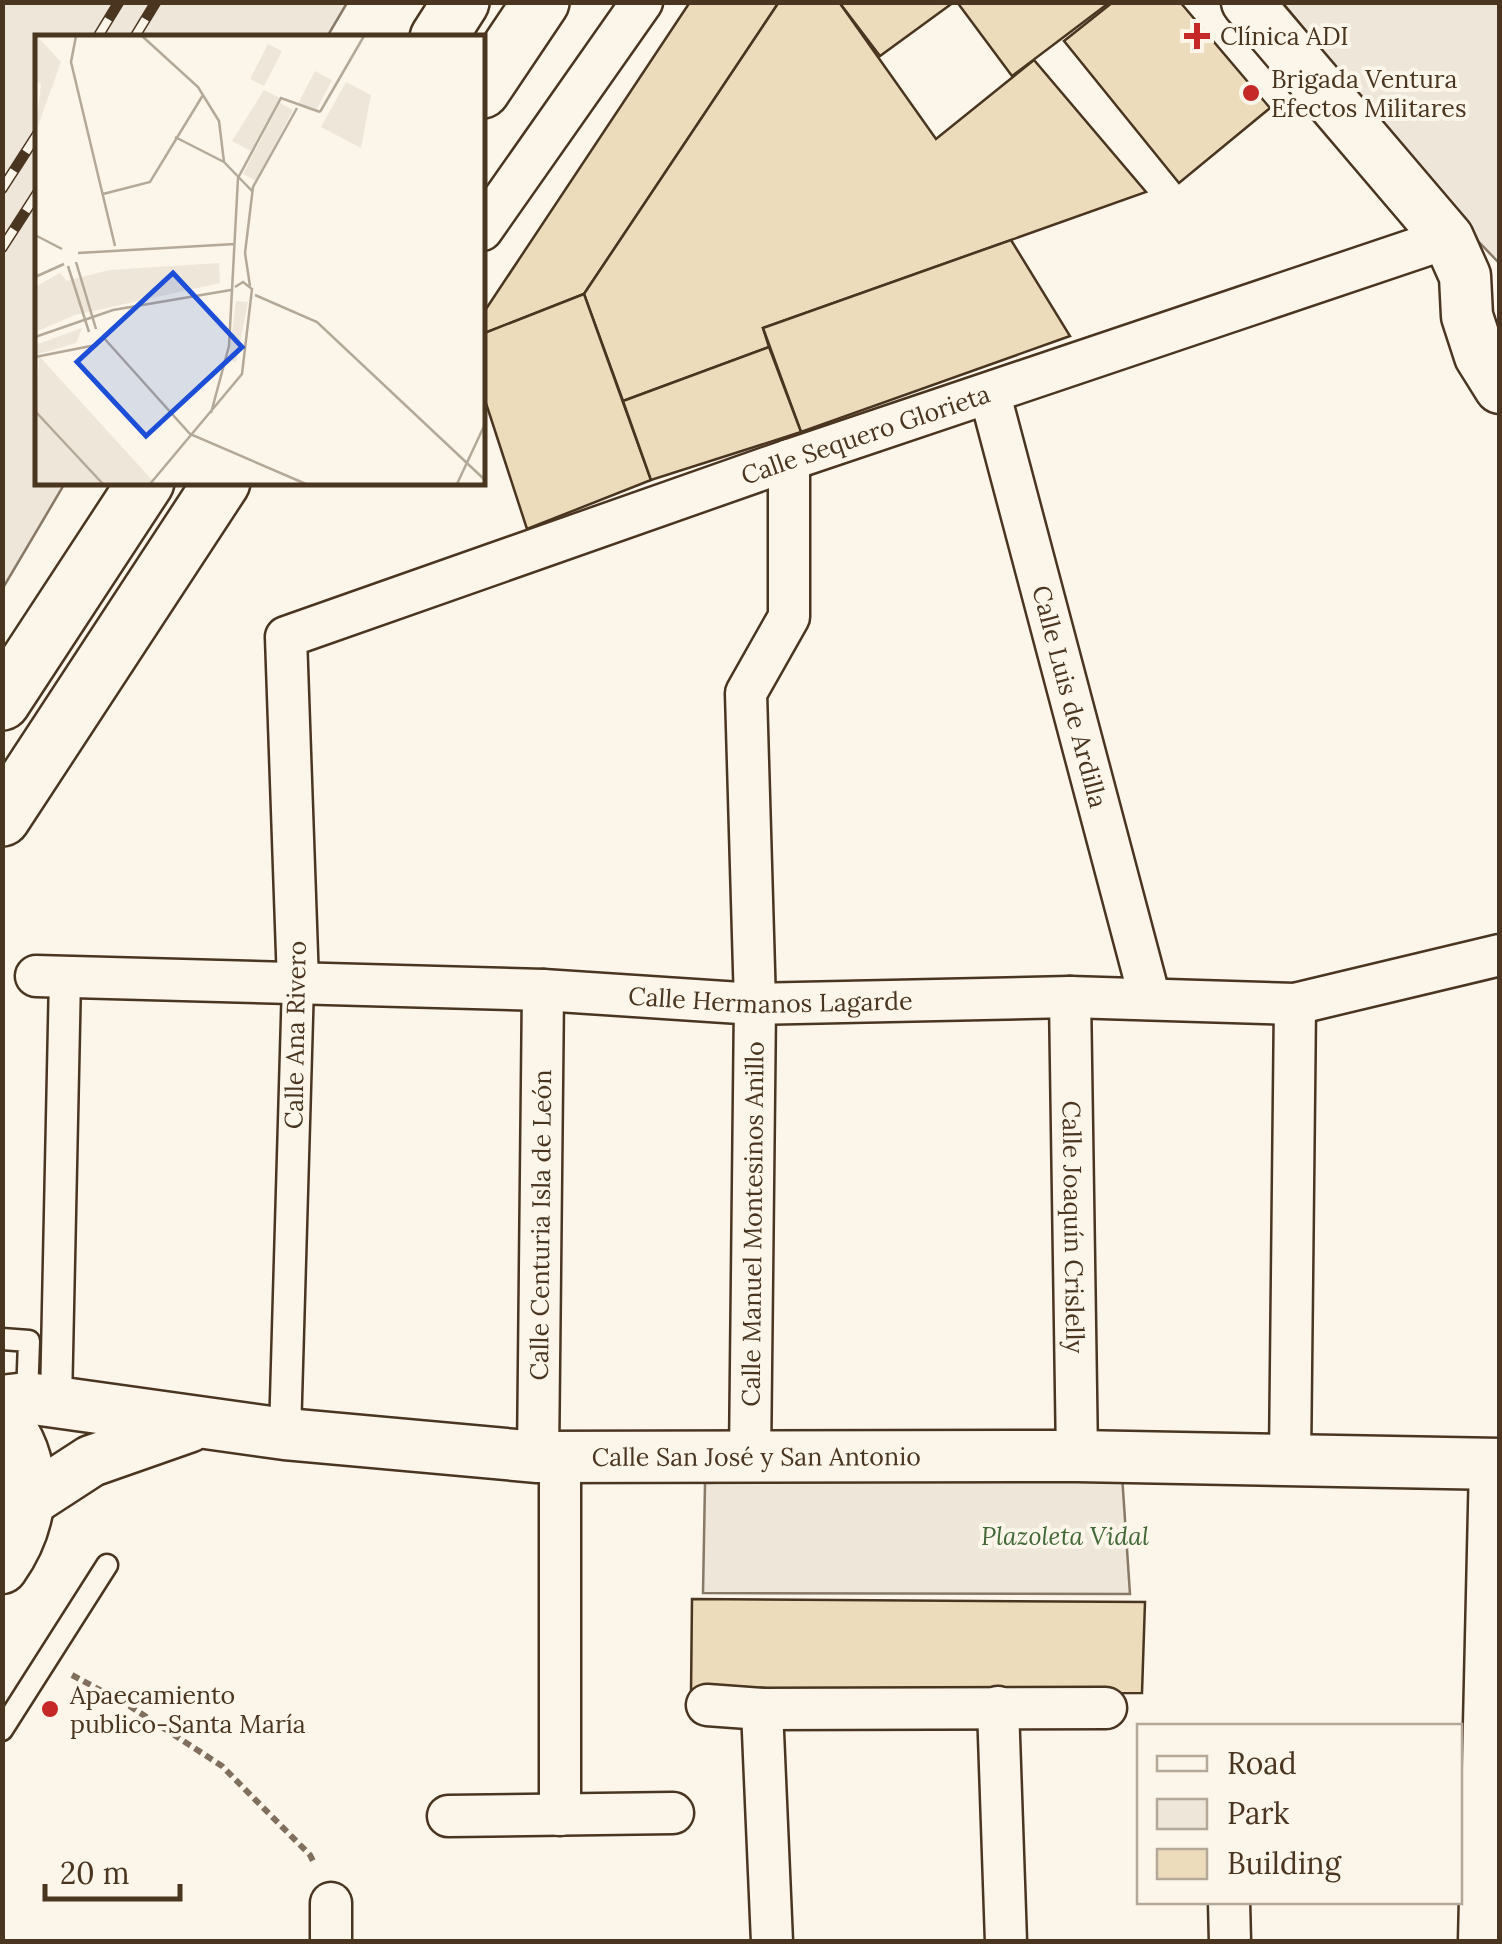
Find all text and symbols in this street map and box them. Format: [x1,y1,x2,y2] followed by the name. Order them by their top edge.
[1220,20,1349,52] place label: Clínica ADI
[1184,23,1210,49] marker: Clínica ADI
[35,35,485,485] inset map
[1271,63,1466,124] place label: Brigada Ventura Efectos Militares
[1240,82,1262,104] marker: Brigada Ventura Efectos Militares
[737,377,994,492] street label: Calle Sequero Glorieta
[1025,582,1115,811] street label: Calle Luis de Ardilla
[277,941,313,1129] street label: Calle Ana Rivero
[627,980,913,1020] street label: Calle Hermanos Lagarde
[735,1041,771,1407] street label: Calle Manuel Montesinos Anillo
[523,1069,558,1381] street label: Calle Centuria Isla de León
[1056,1100,1091,1354] street label: Calle Joaquín Crislelly
[592,1440,921,1473] street label: Calle San José y San Antonio
[981,1520,1149,1552] park label: Plazoleta Vidal
[69,1679,306,1740] place label: Apaecamiento publico-Santa María
[39,1698,61,1720] marker: Apaecamiento publico-Santa María
[1137,1724,1462,1904] legend
[1227,1744,1297,1782] text: Road
[1227,1794,1289,1832] text: Park
[45,1839,180,1901] scale bar
[1227,1844,1343,1883] text: Building
[60,1854,129,1892] text: 20 m

